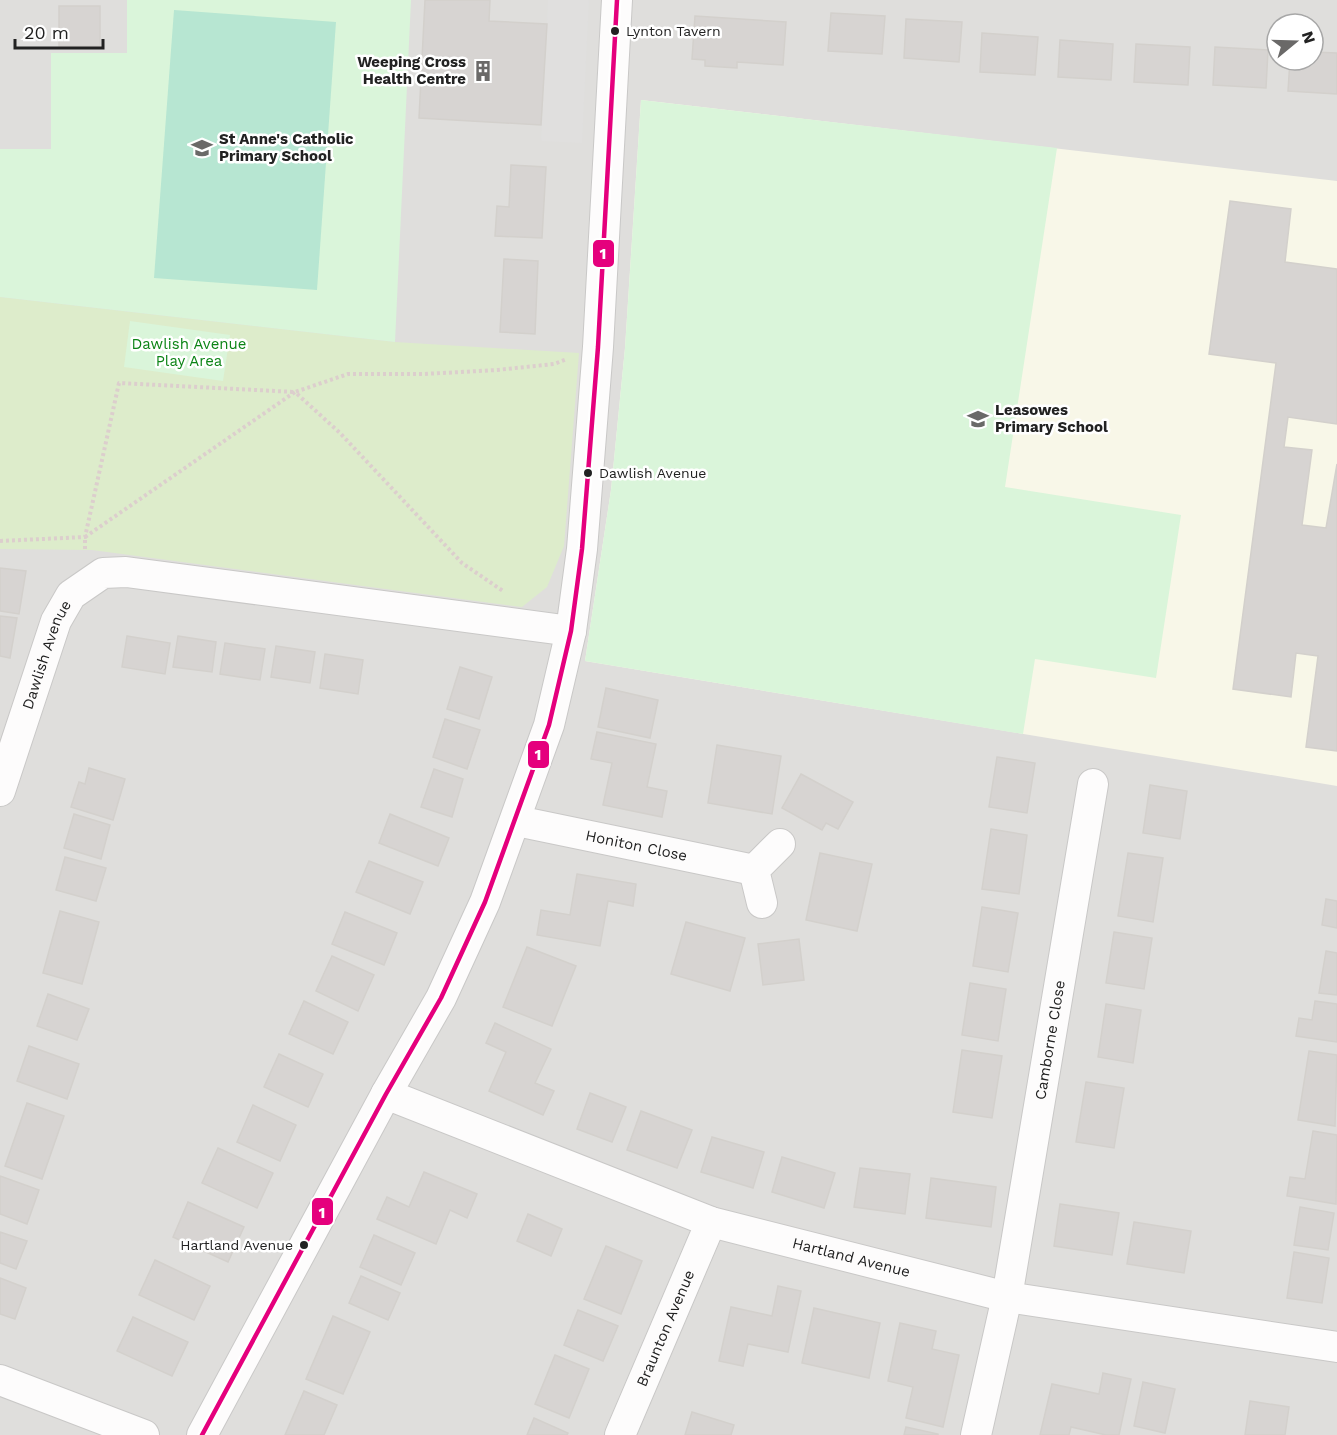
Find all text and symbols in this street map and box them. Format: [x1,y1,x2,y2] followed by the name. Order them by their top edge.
[15,12,104,50] scale bar
[1265,12,1325,72] north arrow
[24,22,69,43] text: 20 m
[626,23,721,39] place label: Lynton Tavern
[609,25,621,37] marker: Lynton Tavern
[1298,29,1320,46] text: N
[357,53,466,88] place label: Weeping Cross Health Centre
[471,59,495,83] building icon: Weeping Cross Health Centre
[219,130,354,165] place label: St Anne's Catholic Primary School
[190,136,214,160] school or university icon: St Anne's Catholic Primary School
[592,239,615,268] line badge: 1
[600,244,606,263] text: 1
[131,335,247,370] park label: Dawlish Avenue Play Area
[995,401,1108,436] place label: Leasowes Primary School
[966,407,990,431] school or university icon: Leasowes Primary School
[599,465,706,481] place label: Dawlish Avenue
[582,467,594,479] marker: Dawlish Avenue
[18,597,75,712] street label: Dawlish Avenue
[527,740,550,769] line badge: 1
[535,745,541,764] text: 1
[584,826,689,865] street label: Honiton Close
[1031,979,1069,1101] street label: Camborne Close
[311,1197,334,1226] line badge: 1
[319,1203,325,1222] text: 1
[791,1234,912,1281] street label: Hartland Avenue
[180,1237,293,1253] place label: Hartland Avenue
[298,1239,310,1251] marker: Hartland Avenue
[633,1267,698,1389] street label: Braunton Avenue

